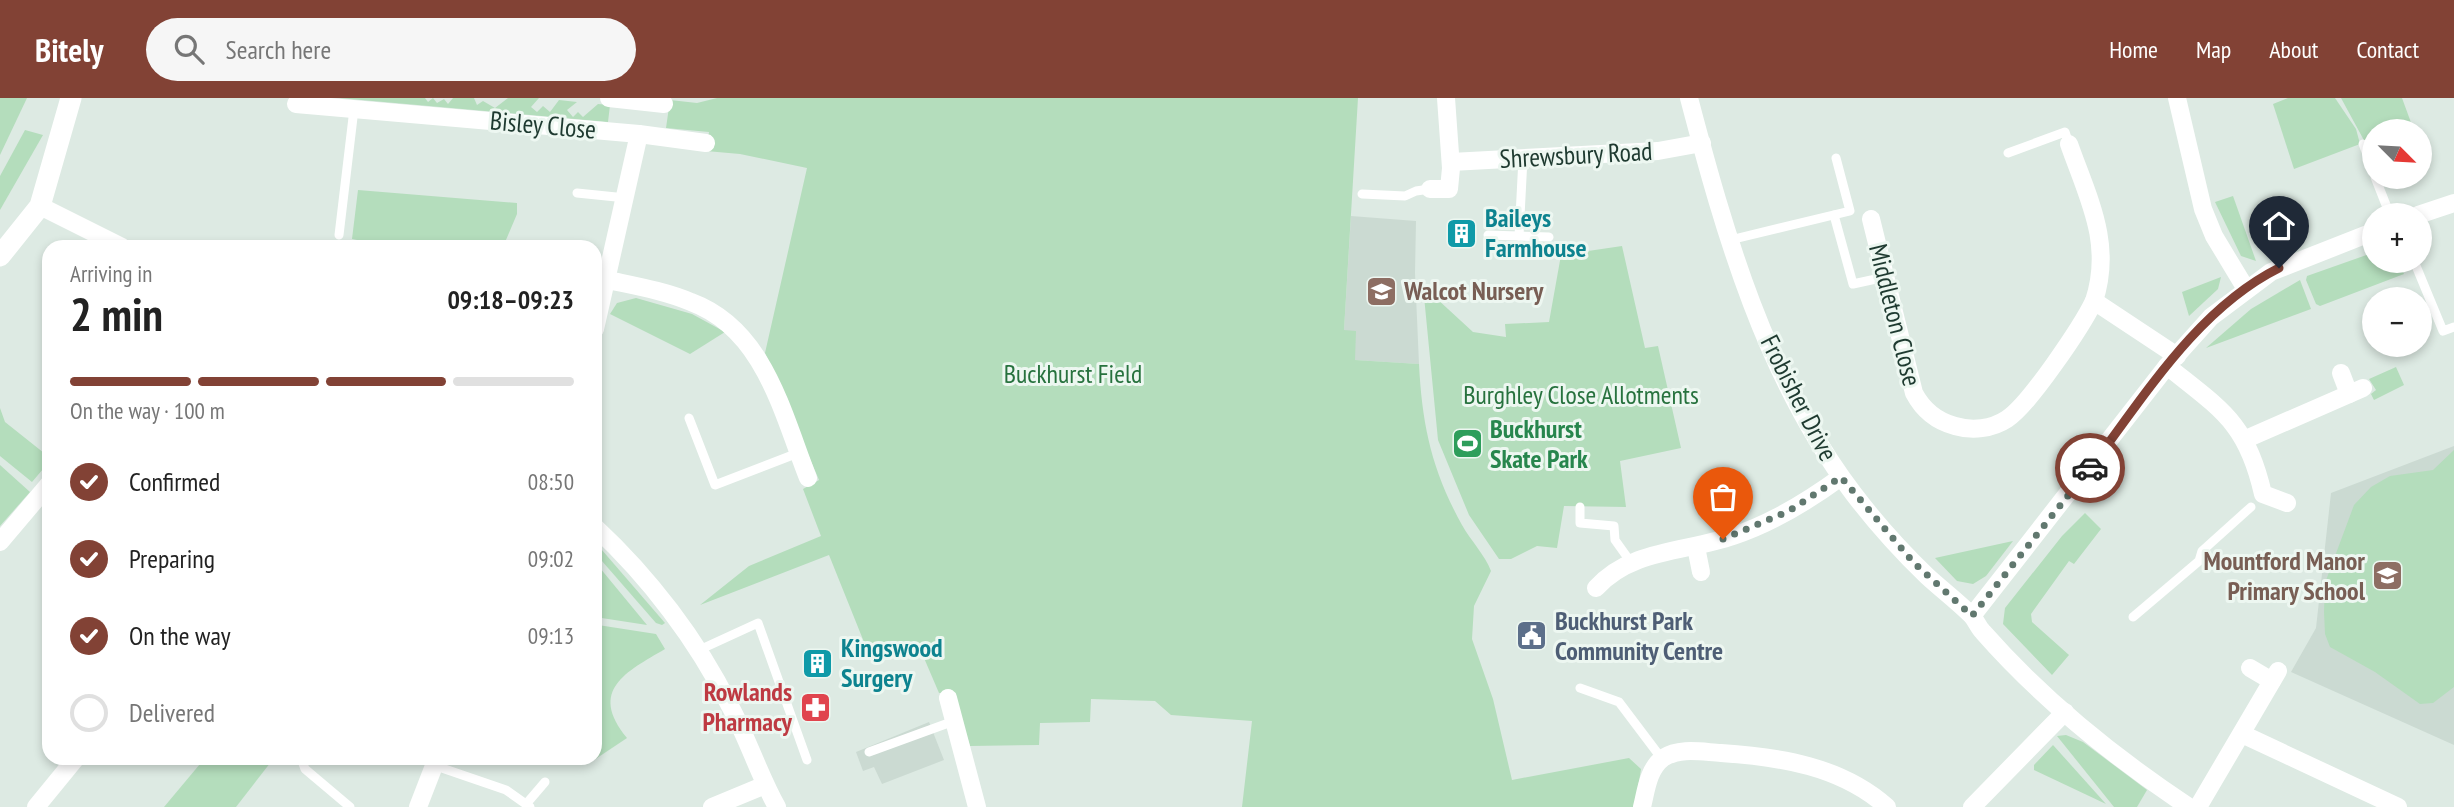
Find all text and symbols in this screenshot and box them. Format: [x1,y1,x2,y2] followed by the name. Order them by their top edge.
[146,18,636,81] search box
[35,28,104,71] text: Bitely
[170,30,208,68] icon: search
[226,33,331,66] text: Search here
[2109,34,2158,65] text: Home
[2196,34,2231,65] text: Map
[2269,34,2318,65] text: About
[2356,34,2419,65] text: Contact
[489,103,597,146] street label: Bisley Close
[2362,119,2432,189] north arrow
[2362,119,2432,357] map controls
[1499,134,1653,175] street label: Shrewsbury Road
[2249,196,2309,268] pin
[1485,201,1587,264] place label: Baileys Farmhouse
[2362,203,2432,273] button: +
[2260,207,2298,245] icon: home
[1445,216,1479,250] building icon: Baileys Farmhouse
[1862,240,1929,389] street label: Middleton Close
[70,259,152,288] text: Arriving in
[1364,274,1398,308] school or university icon: Walcot Nursery
[1403,274,1544,307] place label: Walcot Nursery
[447,283,574,316] text: 09:18–09:23
[70,284,163,344] text: 2 min
[2362,287,2432,357] button: −
[1754,329,1845,466] street label: Frobisher Drive
[1004,357,1142,390] park label: Buckhurst Field
[1463,378,1699,411] park label: Burghley Close Allotments
[70,396,225,425] text: On the way · 100 m
[1490,412,1588,475] place label: Buckhurst Skate Park
[1450,427,1484,461] sports icon: Buckhurst Skate Park
[2055,433,2125,503] courier
[2071,449,2109,487] icon: car
[70,463,108,501] icon: check
[129,465,220,498] text: Confirmed
[528,467,574,496] text: 08:50
[1693,467,1753,539] pin
[1704,478,1742,516] icon: bag
[70,540,108,578] icon: check
[129,542,215,575] text: Preparing
[528,544,574,573] text: 09:02
[2203,544,2366,607] place label: Mountford Manor Primary School
[2371,559,2405,593] school or university icon: Mountford Manor Primary School
[1555,604,1723,667] place label: Buckhurst Park Community Centre
[70,617,108,655] icon: check
[129,619,231,652] text: On the way
[1515,619,1549,653] public building icon: Buckhurst Park Community Centre
[528,621,574,650] text: 09:13
[841,631,943,694] place label: Kingswood Surgery
[801,646,835,680] building icon: Kingswood Surgery
[702,675,793,738] place label: Rowlands Pharmacy
[798,690,832,724] pharmacy icon: Rowlands Pharmacy
[129,696,215,729] text: Delivered

